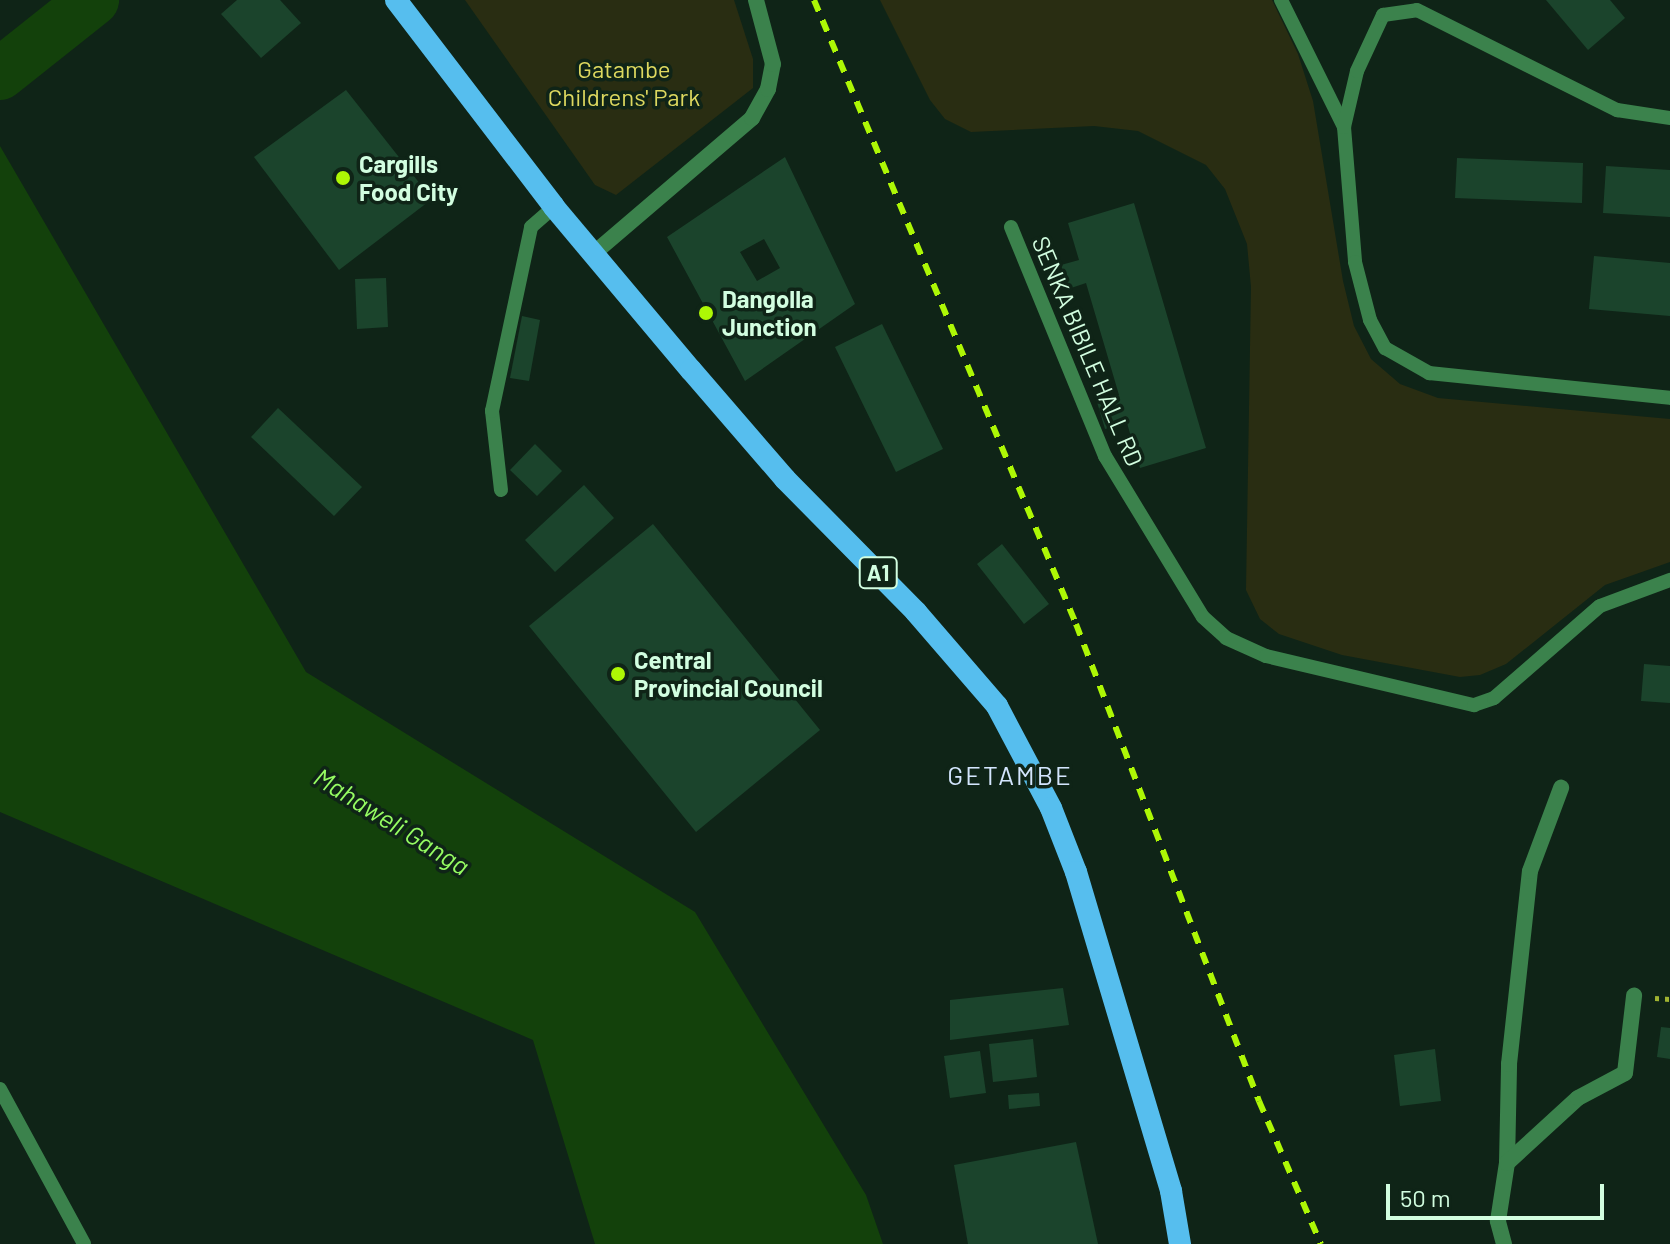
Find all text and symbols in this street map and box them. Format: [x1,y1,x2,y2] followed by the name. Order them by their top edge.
[548,55,700,111] park label: Gatambe Childrens' Park
[359,150,458,206] place label: Cargills Food City
[334,169,352,187] marker: Cargills Food City
[1027,232,1149,470] street label: SENKA BIBILE HALL RD
[722,285,817,341] place label: Dangolla Junction
[697,304,715,322] marker: Dangolla Junction
[858,555,898,591] road number: A1
[634,646,823,702] place label: Central Provincial Council
[609,665,627,683] marker: Central Provincial Council
[947,759,1073,791] district label: GETAMBE
[308,761,476,881] water label: Mahaweli Ganga
[1390,1168,1608,1218] scale bar
[1400,1183,1451,1212] text: 50 m

